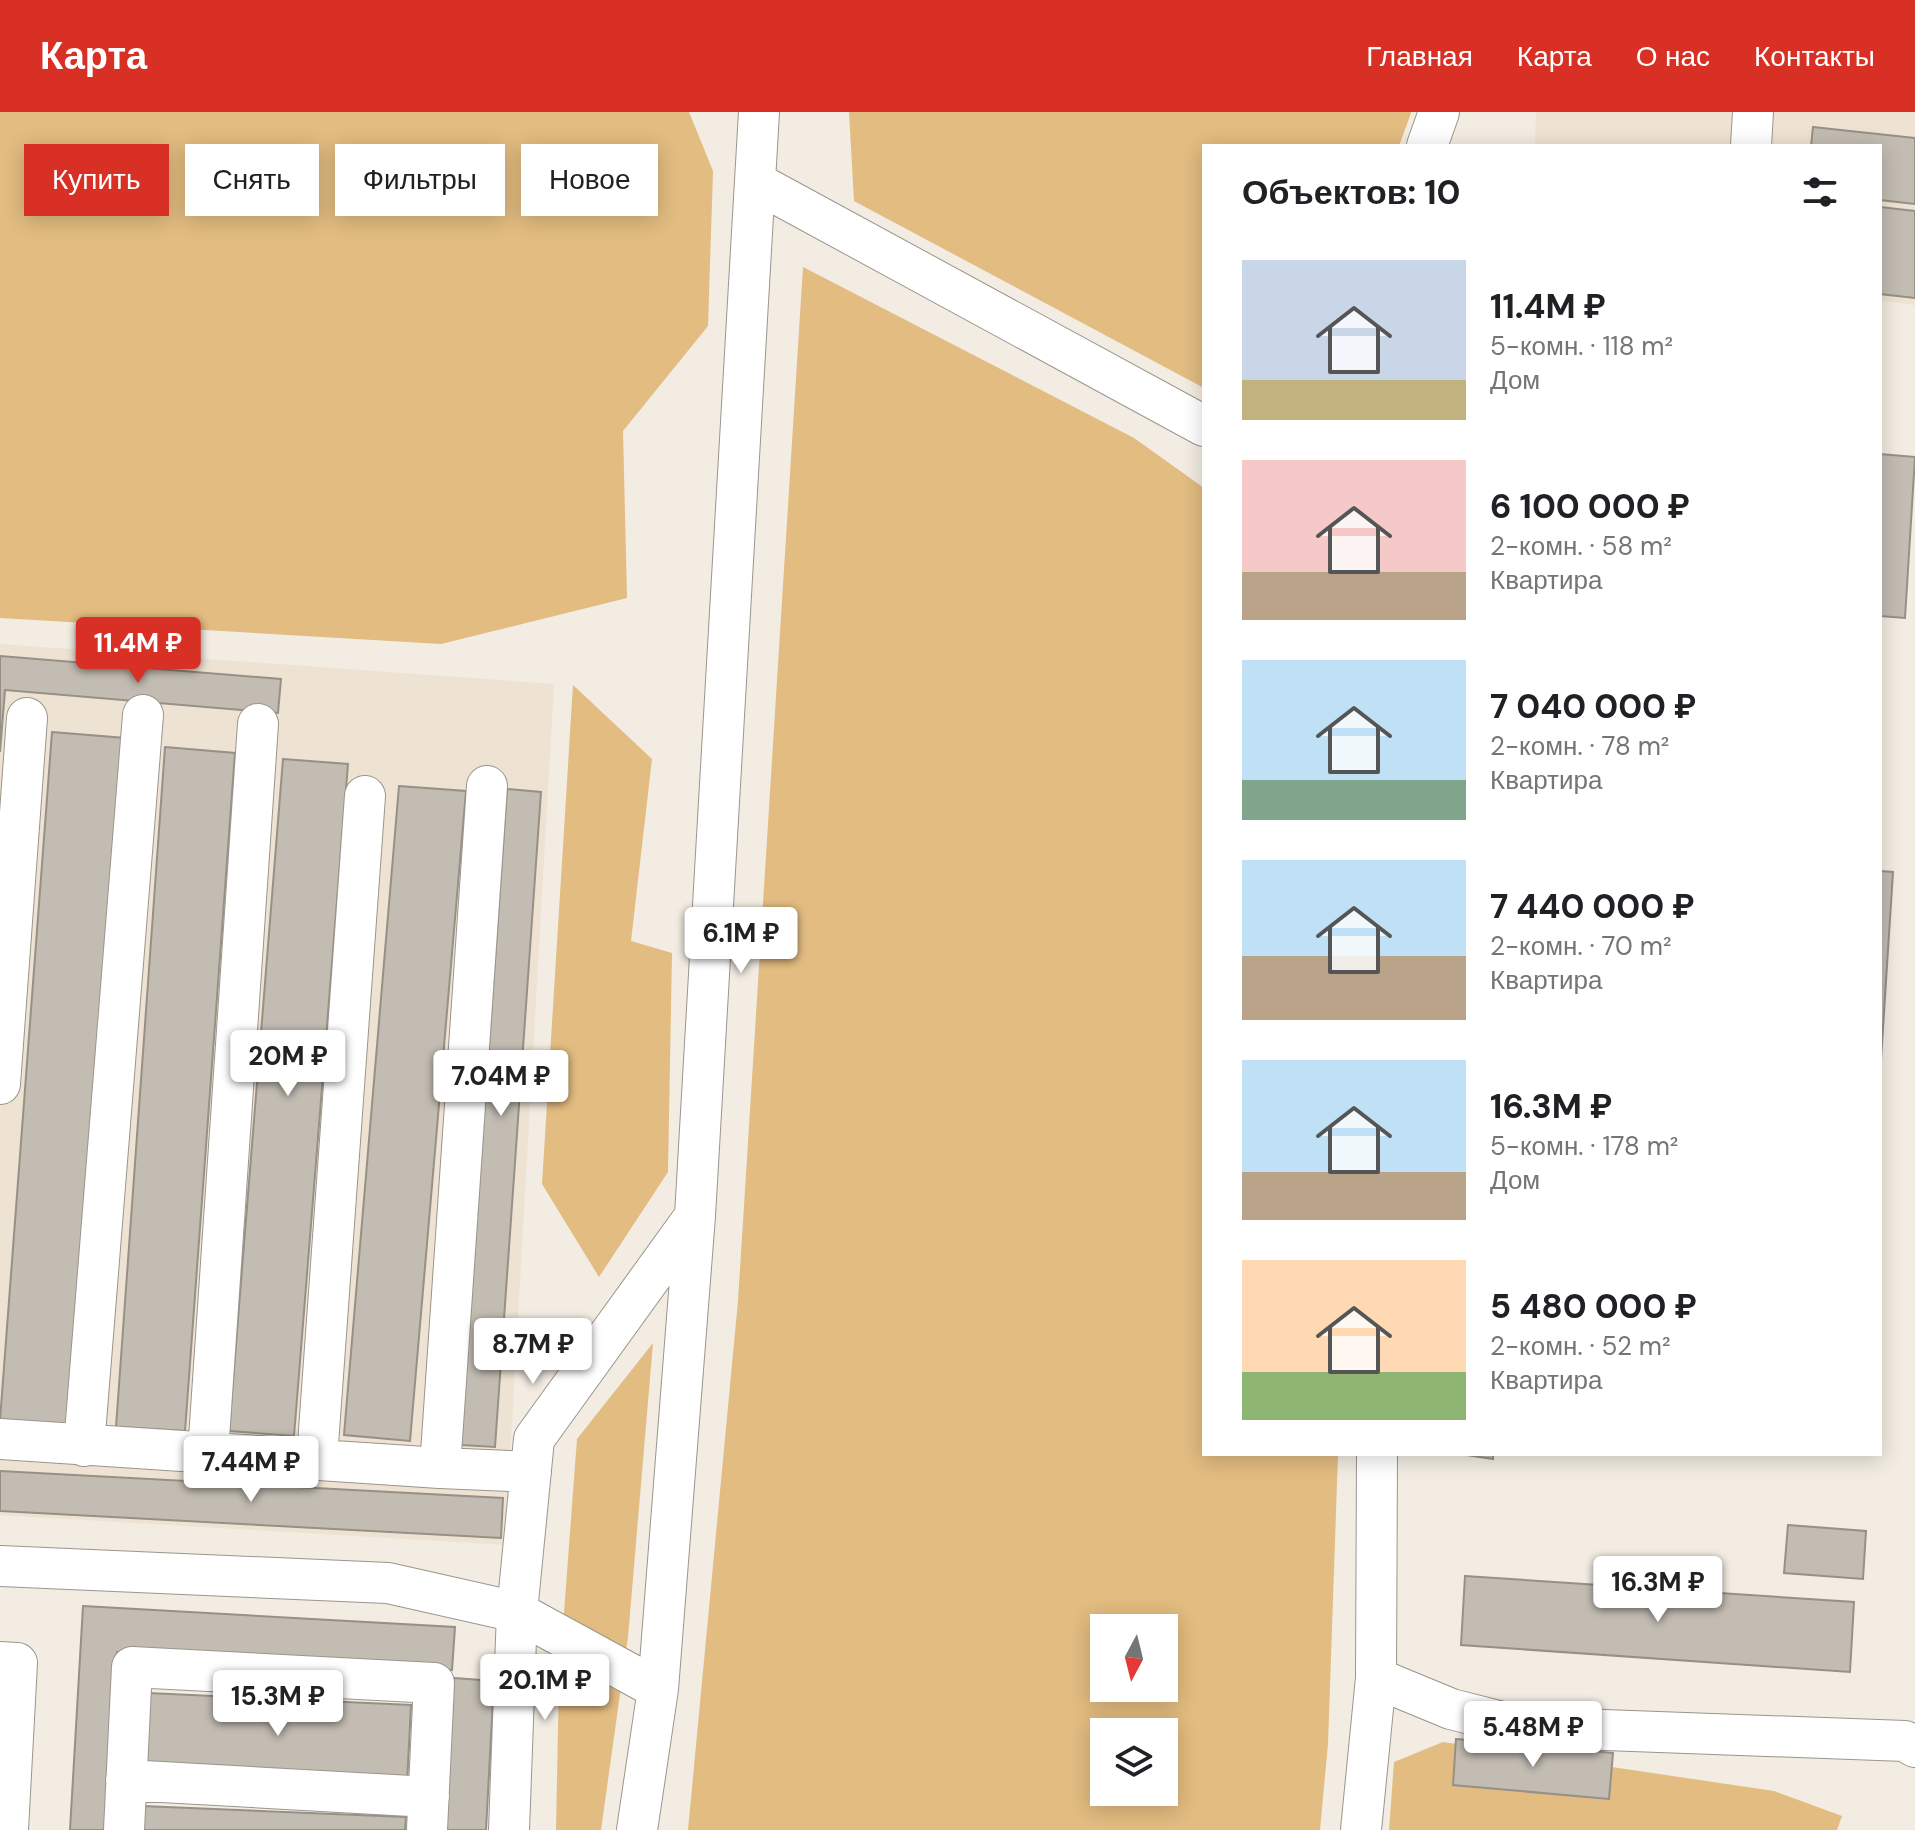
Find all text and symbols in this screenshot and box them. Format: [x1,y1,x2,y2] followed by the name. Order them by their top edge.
[40,31,147,81] text: Карта
[1366,38,1473,75] text: Главная
[1517,38,1592,75] text: Карта
[1636,38,1710,75] text: О нас
[1754,38,1875,75] text: Контакты
[24,144,169,216] chip: Купить
[185,144,319,216] chip: Снять
[335,144,505,216] chip: Фильтры
[521,144,658,216] chip: Новое
[1242,170,1461,215] text: Объектов: 10
[1798,170,1842,214] icon: filters
[1490,284,1606,329] text: 11.4M ₽
[1306,292,1402,388] icon: home
[1490,329,1673,363] text: 5-комн. · 118 m²
[1490,363,1540,397] text: Дом
[1490,484,1690,529] text: 6 100 000 ₽
[1306,492,1402,588] icon: home
[1490,529,1672,563] text: 2-комн. · 58 m²
[1490,563,1602,597] text: Квартира
[64,617,212,685] pin: 11.4M ₽
[94,626,182,660] text: 11.4M ₽
[1490,684,1696,729] text: 7 040 000 ₽
[1306,692,1402,788] icon: home
[1490,729,1669,763] text: 2-комн. · 78 m²
[1490,763,1602,797] text: Квартира
[1490,884,1694,929] text: 7 440 000 ₽
[1306,892,1402,988] icon: home
[676,907,806,975] pin: 6.1M ₽
[703,916,779,950] text: 6.1M ₽
[1490,929,1672,963] text: 2-комн. · 70 m²
[1490,963,1602,997] text: Квартира
[232,1030,344,1098] pin: 20M ₽
[248,1039,328,1073] text: 20M ₽
[427,1050,575,1118] pin: 7.04M ₽
[451,1059,551,1093] text: 7.04M ₽
[1490,1084,1612,1129] text: 16.3M ₽
[1306,1092,1402,1188] icon: home
[1490,1129,1678,1163] text: 5-комн. · 178 m²
[1490,1163,1540,1197] text: Дом
[1490,1284,1697,1329] text: 5 480 000 ₽
[1306,1292,1402,1388] icon: home
[468,1318,598,1386] pin: 8.7M ₽
[492,1327,574,1361] text: 8.7M ₽
[1490,1329,1671,1363] text: 2-комн. · 52 m²
[1490,1363,1602,1397] text: Квартира
[177,1436,325,1504] pin: 7.44M ₽
[202,1445,300,1479] text: 7.44M ₽
[1584,1556,1732,1624] pin: 16.3M ₽
[1611,1565,1705,1599] text: 16.3M ₽
[1090,1614,1178,1702] north arrow
[1090,1614,1178,1806] map controls
[471,1654,619,1722] pin: 20.1M ₽
[498,1663,592,1697] text: 20.1M ₽
[204,1670,352,1738] pin: 15.3M ₽
[231,1679,325,1713] text: 15.3M ₽
[1459,1701,1607,1769] pin: 5.48M ₽
[1482,1710,1584,1744] text: 5.48M ₽
[1090,1718,1178,1806] button: layers

